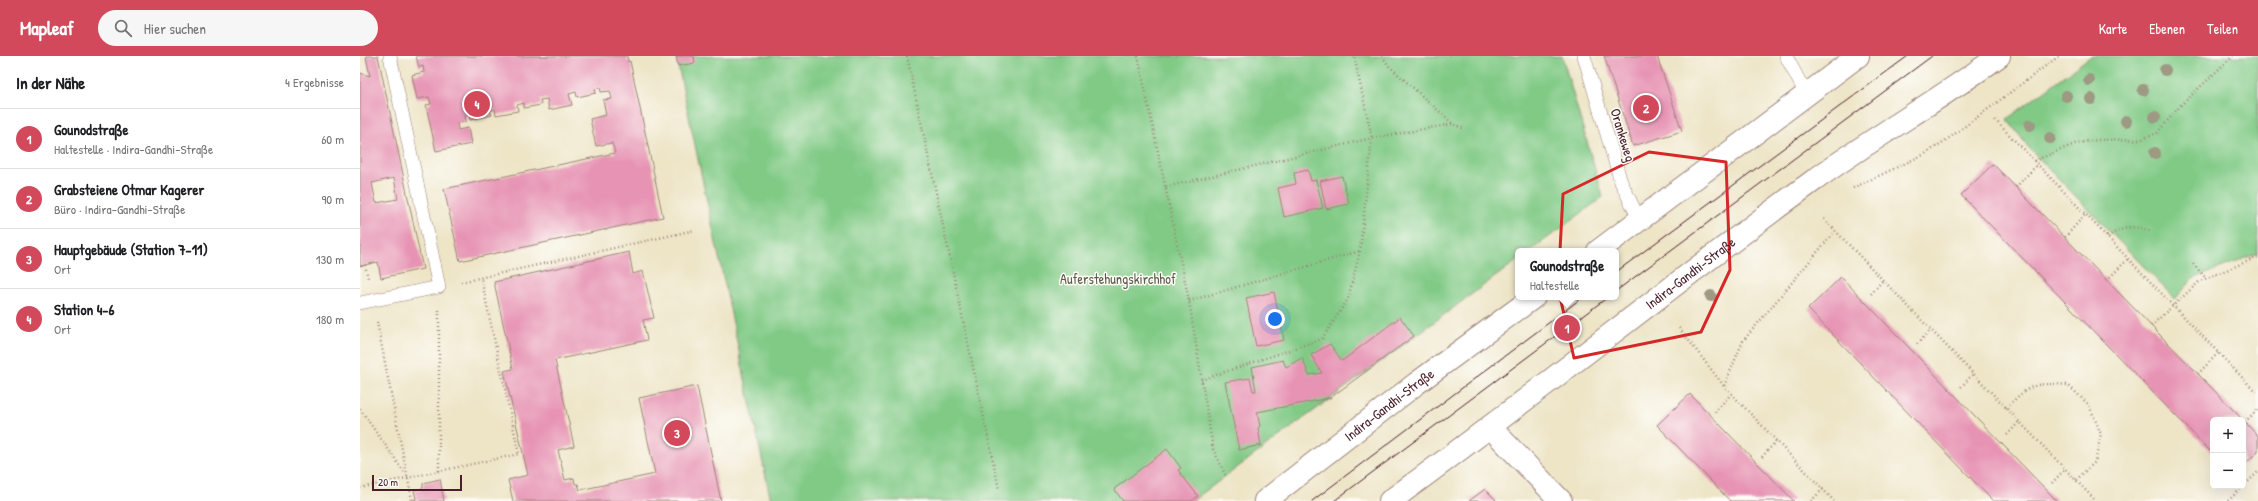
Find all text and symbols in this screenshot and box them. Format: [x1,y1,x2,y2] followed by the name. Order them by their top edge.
[98,10,378,46] search box
[20,15,74,41] text: Mapleaf
[112,17,134,39] icon: search
[144,18,206,39] text: Hier suchen
[2099,19,2127,38] text: Karte
[2149,19,2185,38] text: Ebenen
[2207,19,2238,38] text: Teilen
[16,71,85,94] text: In der Nähe
[285,73,344,91] text: 4 Ergebnisse
[464,89,490,119] pin: 4
[1633,93,1659,123] pin: 2
[1605,106,1641,164] street label: Orankeweg
[54,119,128,140] text: Gounodstraße
[27,130,31,148] text: 1
[321,130,344,148] text: 60 m
[54,140,213,158] text: Haltestelle · Indira-Gandhi-Straße
[54,179,204,200] text: Grabsteiene Otmar Kagerer
[26,190,32,208] text: 2
[322,190,344,208] text: 90 m
[54,200,185,218] text: Büro · Indira-Gandhi-Straße
[1641,232,1739,313] street label: Indira-Gandhi-Straße
[54,239,208,260] text: Hauptgebäude (Station 7-11)
[1515,248,1619,300] popup
[26,250,32,268] text: 3
[316,250,344,268] text: 130 m
[1530,255,1604,276] text: Gounodstraße
[54,260,71,278] text: Ort
[1060,269,1176,289] park label: Auferstehungskirchhof
[1530,276,1580,294] text: Haltestelle
[54,299,114,320] text: Station 4-6
[1265,309,1285,329] your location
[27,310,31,328] text: 4
[316,310,344,328] text: 180 m
[1554,313,1580,343] pin: 1
[54,320,71,338] text: Ort
[1340,364,1438,445] street label: Indira-Gandhi-Straße
[2210,417,2246,489] map controls
[2210,417,2246,453] button: +
[664,418,690,448] pin: 3
[2210,453,2246,489] button: −
[372,473,462,492] scale bar
[378,475,398,489] text: 20 m

